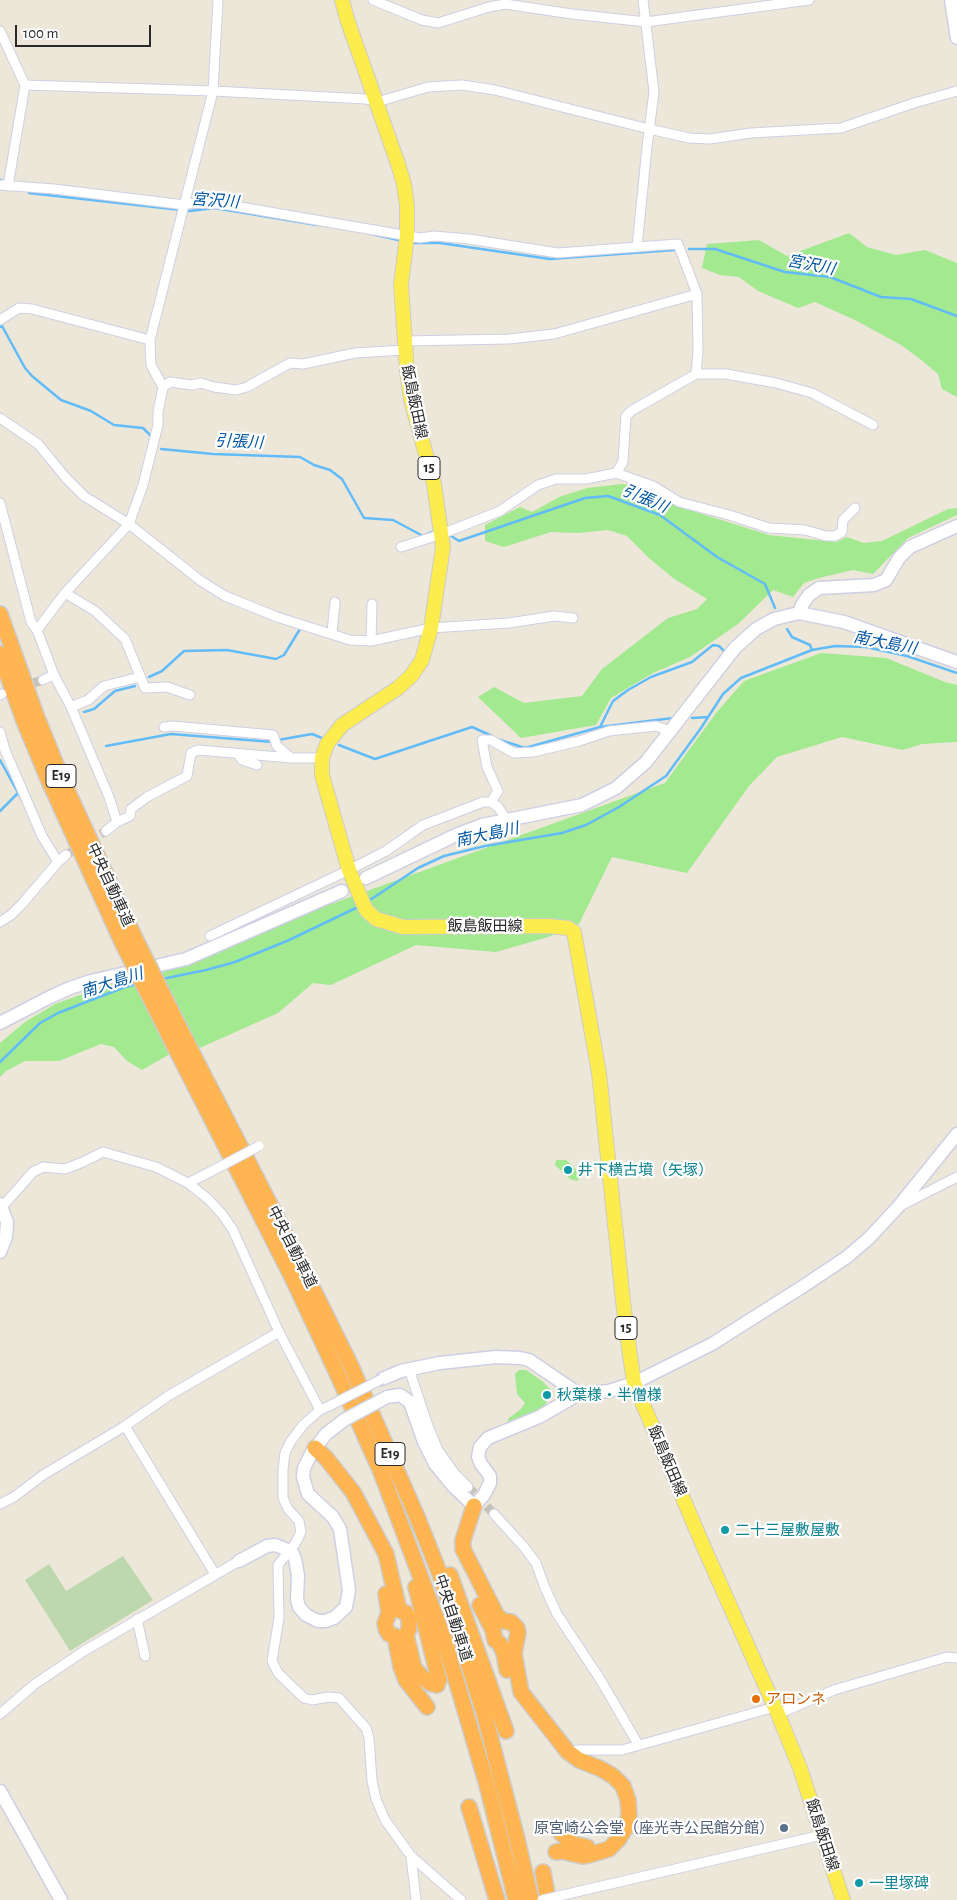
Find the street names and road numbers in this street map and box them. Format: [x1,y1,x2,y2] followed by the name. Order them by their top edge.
[397,363,431,441] street label: 飯島飯田線
[418,456,440,479] road number: 15
[46,764,76,788] road number: E19
[83,840,137,930] street label: 中央自動車道
[448,917,522,935] street label: 飯島飯田線
[264,1203,320,1291] street label: 中央自動車道
[615,1316,637,1340] road number: 15
[644,1423,690,1499] street label: 飯島飯田線
[375,1442,405,1466] road number: E19
[431,1572,475,1664] street label: 中央自動車道
[802,1797,842,1873] street label: 飯島飯田線

